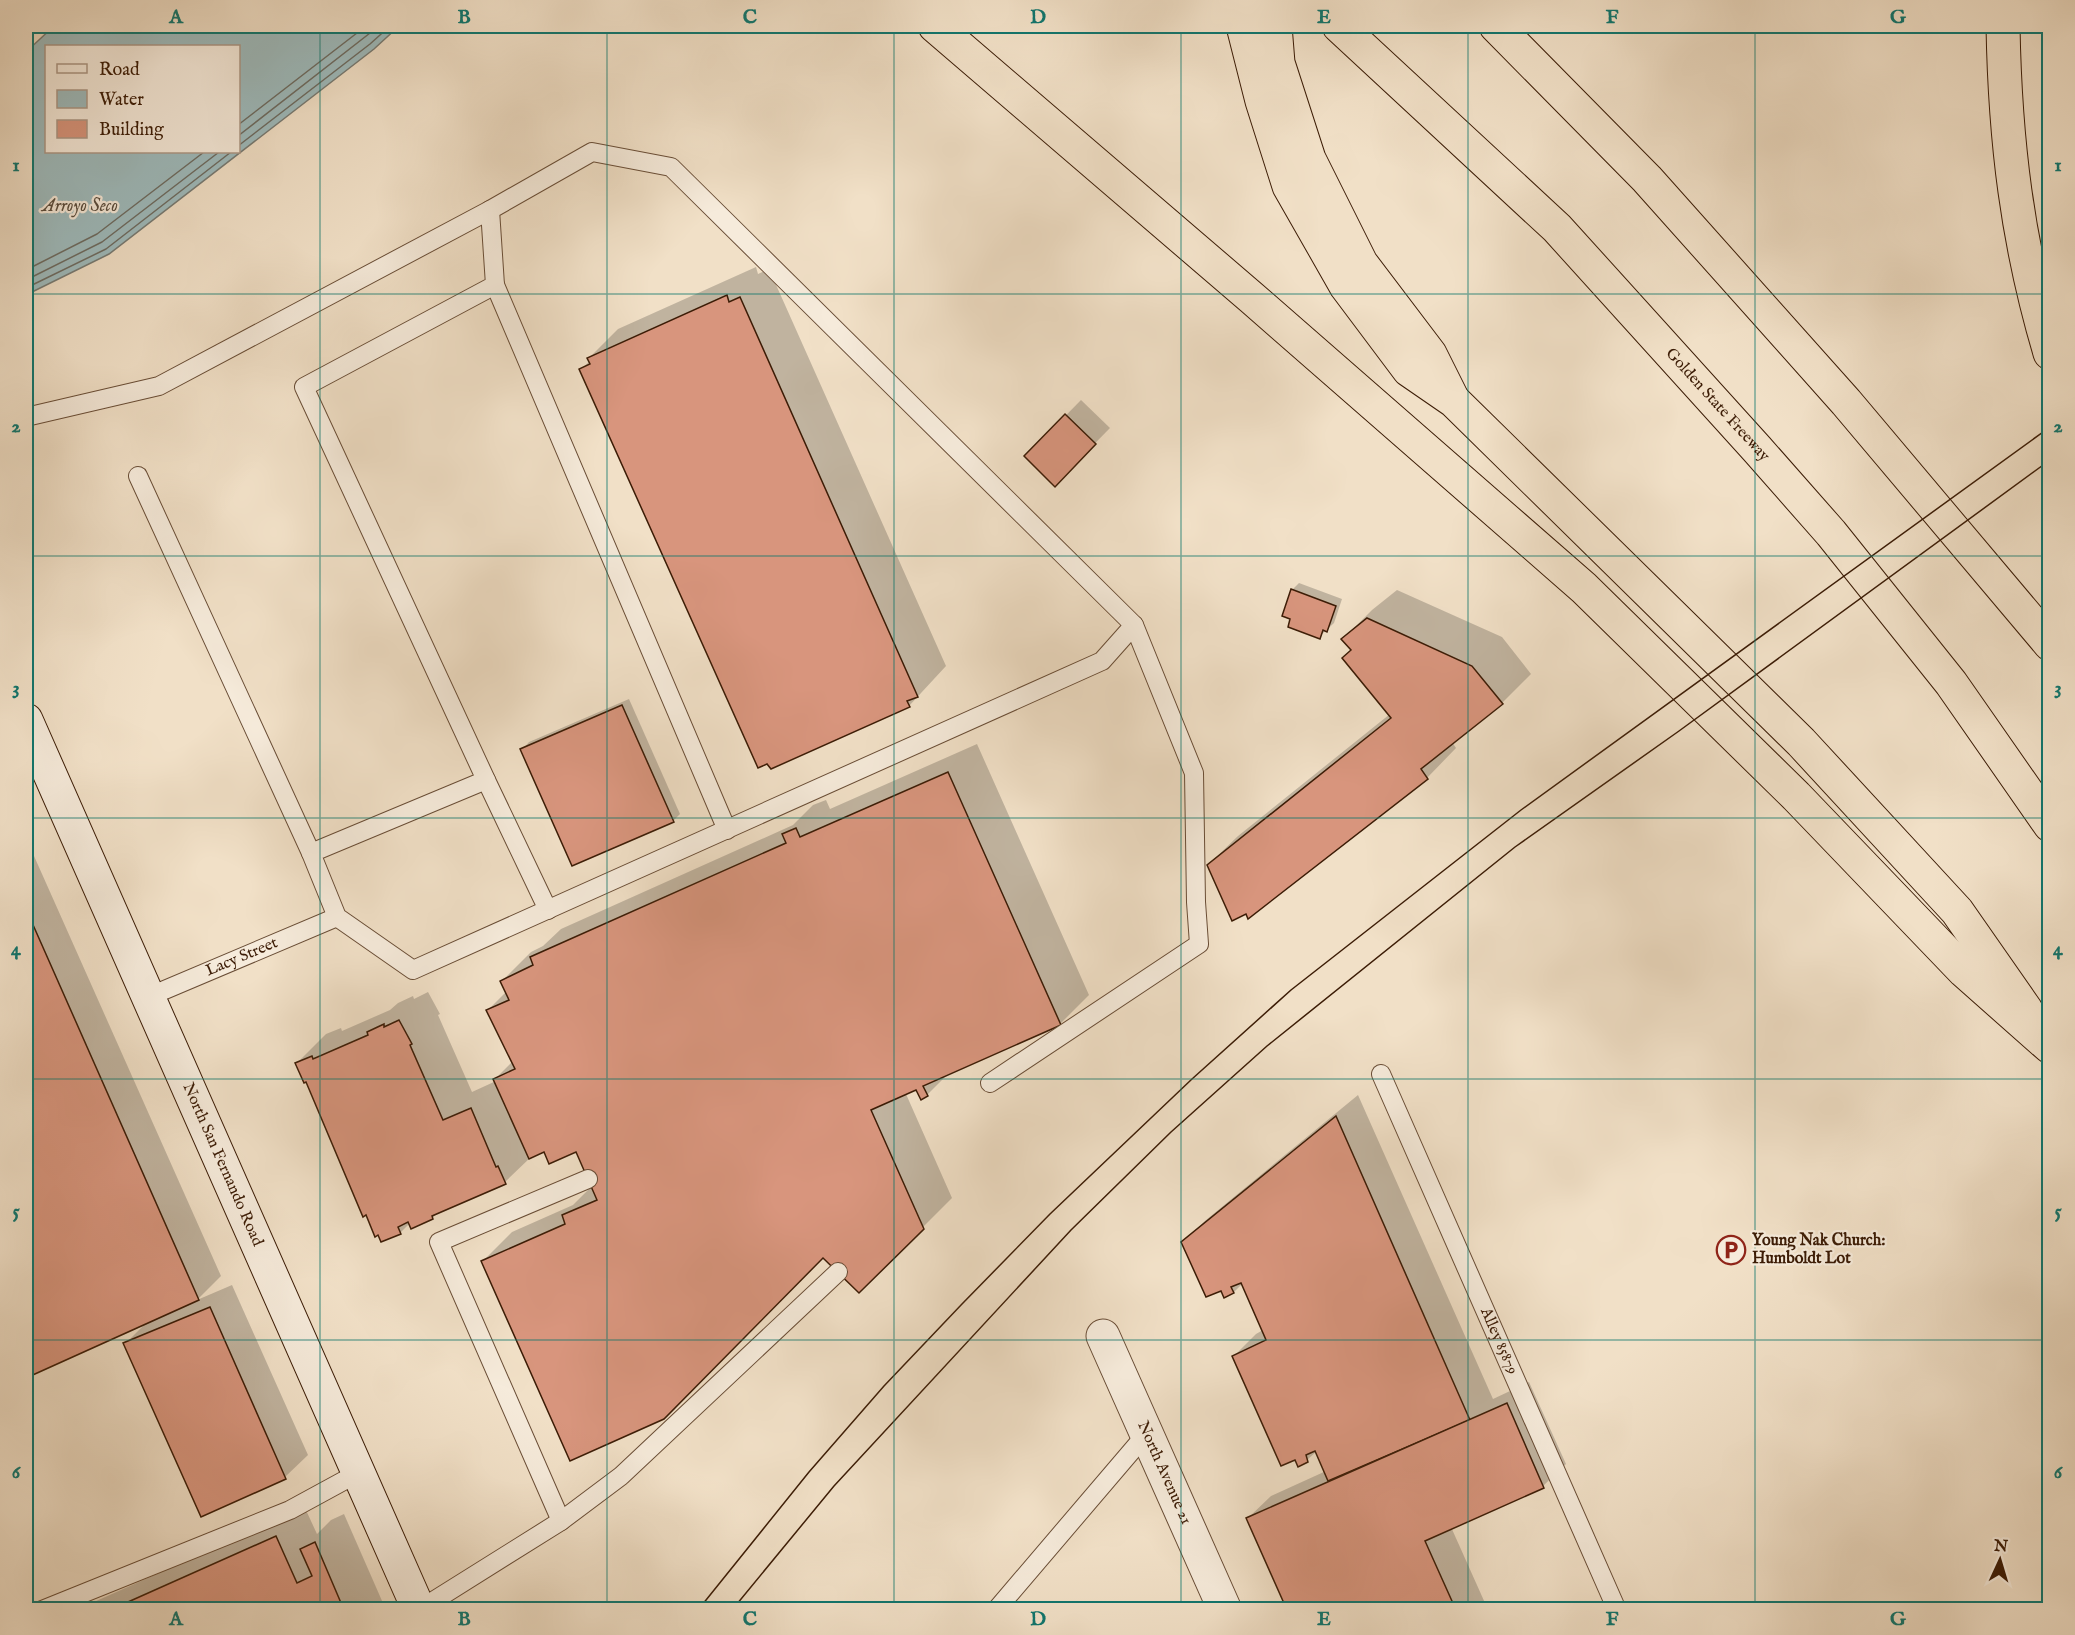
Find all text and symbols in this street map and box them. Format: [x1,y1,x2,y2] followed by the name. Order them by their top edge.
[168,5,184,30] text: A
[457,5,471,30] text: B
[743,5,757,30] text: C
[1030,5,1046,30] text: D
[1317,5,1331,30] text: E
[1606,5,1619,30] text: F
[1890,5,1907,30] text: G
[45,45,240,153] legend
[99,59,140,82] text: Road
[99,89,144,112] text: Water
[99,119,164,142] text: Building
[12,153,20,178] text: 1
[2054,153,2062,178] text: 1
[40,195,118,218] water label: Arroyo Seco
[1661,344,1774,466] street label: Golden State Freeway
[11,414,21,439] text: 2
[2053,414,2063,439] text: 2
[12,676,20,701] text: 3
[2054,676,2062,701] text: 3
[203,933,281,981] street label: Lacy Street
[11,937,22,962] text: 4
[2053,937,2064,962] text: 4
[177,1080,267,1250] street label: North San Fernando Road
[12,1199,20,1224] text: 5
[2054,1199,2062,1224] text: 5
[1752,1231,1885,1269] place label: Young Nak Church: Humboldt Lot
[1715,1234,1747,1266] parking icon: Young Nak Church: Humboldt Lot
[1475,1304,1522,1378] street label: Alley 85879
[1132,1418,1196,1528] street label: North Avenue 21
[12,1460,22,1485] text: 6
[2054,1460,2064,1485] text: 6
[1970,1530,2030,1590] north arrow
[1992,1537,2009,1558] text: N
[168,1607,184,1632] text: A
[457,1607,471,1632] text: B
[743,1607,757,1632] text: C
[1030,1607,1046,1632] text: D
[1317,1607,1331,1632] text: E
[1606,1607,1619,1632] text: F
[1890,1607,1907,1632] text: G

